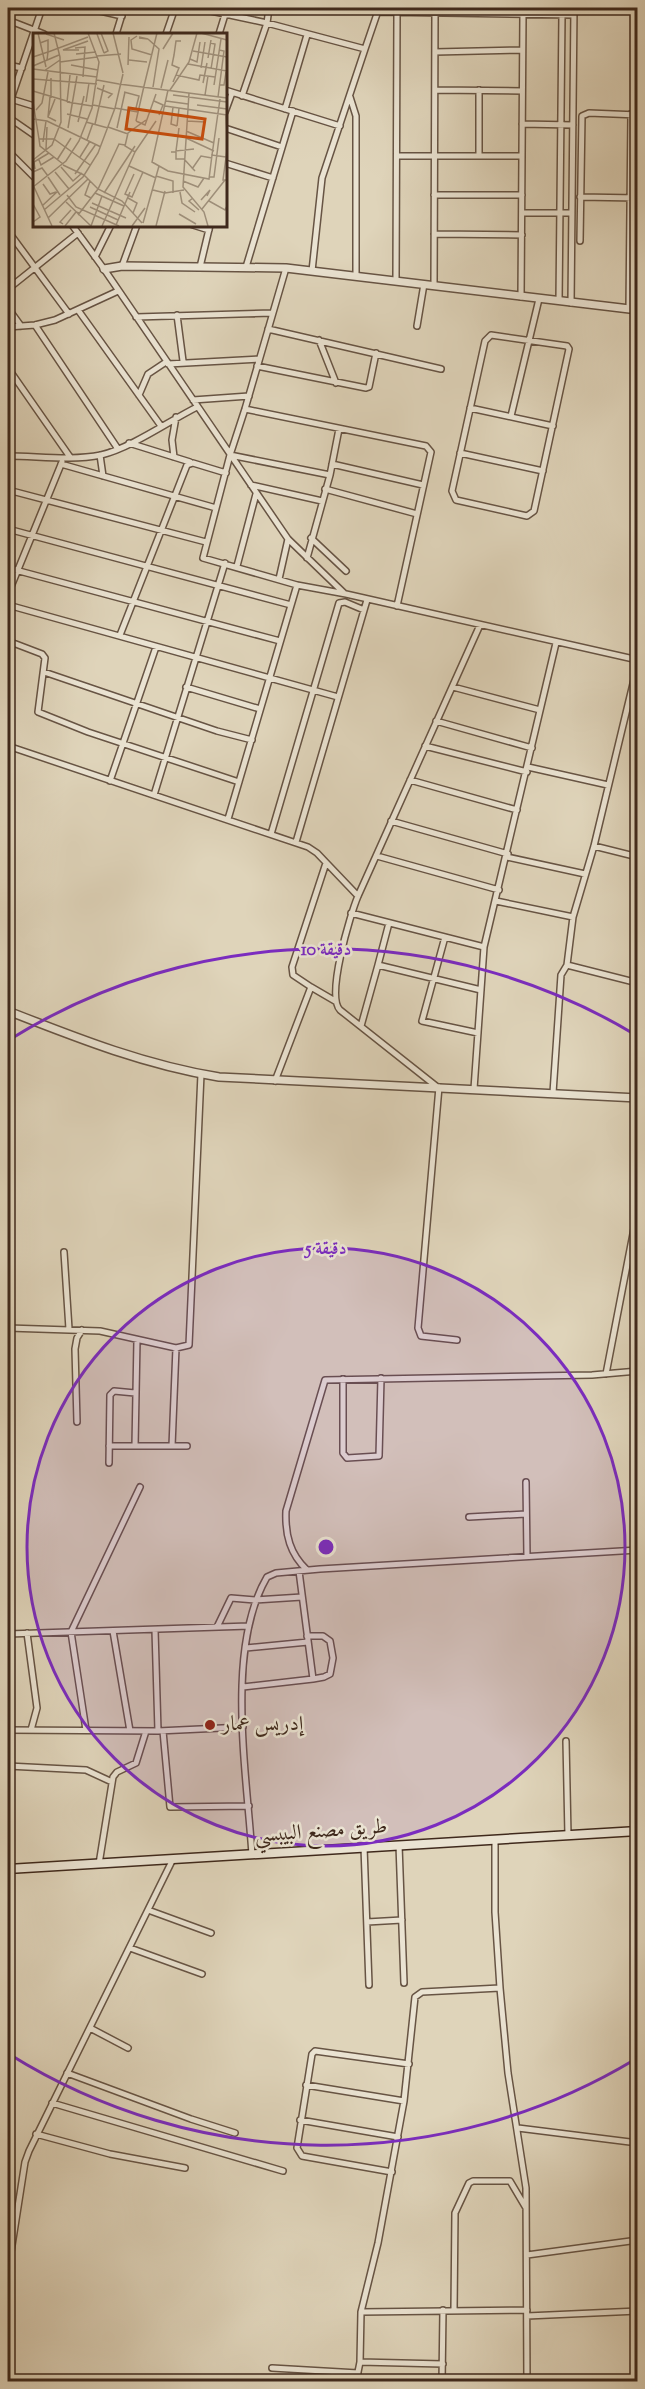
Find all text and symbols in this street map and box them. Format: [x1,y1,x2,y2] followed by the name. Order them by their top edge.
[33,33,226,226] inset map
[301,938,351,964] text: 10 دقيقة
[303,1237,347,1263] text: 5 دقيقة
[316,1537,336,1557] centre of rings
[220,1710,305,1740] place label: إدريس عمار
[203,1718,217,1732] marker: إدريس عمار
[254,1812,389,1855] street label: طريق مصنع البيبسي

